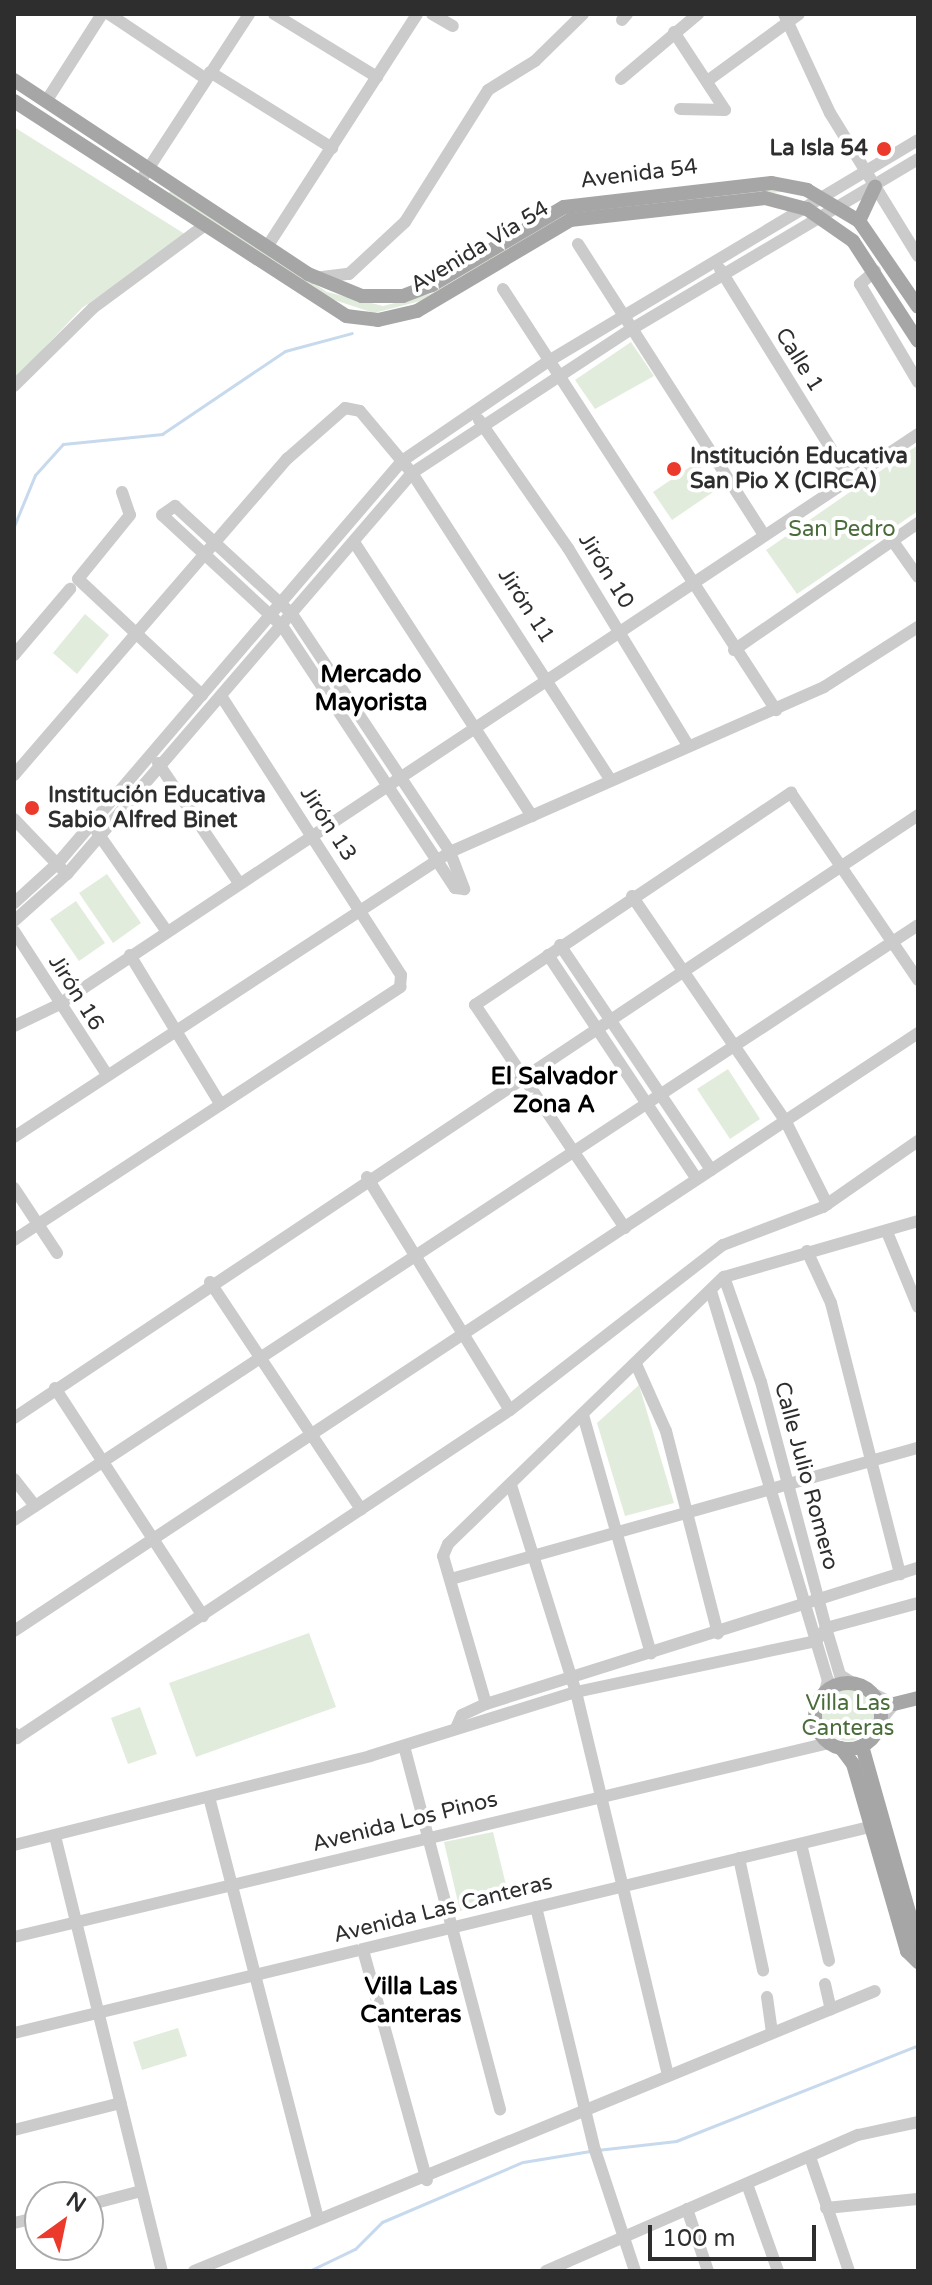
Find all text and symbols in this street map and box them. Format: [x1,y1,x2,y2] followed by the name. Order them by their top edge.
[769,136,868,162] place label: La Isla 54
[875,140,893,158] marker: La Isla 54
[579,154,699,194] street label: Avenida 54
[406,195,554,299] street label: Avenida Vía 54
[769,323,829,397] street label: Calle 1
[690,443,908,494] place label: Institución Educativa San Pio X (CIRCA)
[665,460,683,478] marker: Institución Educativa San Pio X (CIRCA)
[788,517,896,543] park label: San Pedro
[573,528,639,614] street label: Jirón 10
[492,564,560,648] street label: Jirón 11
[314,661,428,717] district label: Mercado Mayorista
[48,782,266,834] place label: Institución Educativa Sabio Alfred Binet
[294,782,362,866] street label: Jirón 13
[23,799,41,817] marker: Institución Educativa Sabio Alfred Binet
[43,950,109,1036] street label: Jirón 16
[491,1063,617,1119] district label: El Salvador Zona A
[768,1379,844,1573] street label: Calle Julio Romero
[802,1690,894,1742] park label: Villa Las Canteras
[310,1786,500,1858] street label: Avenida Los Pinos
[331,1869,555,1949] street label: Avenida Las Canteras
[360,1973,462,2029] district label: Villa Las Canteras
[24,2181,104,2261] north arrow
[61,2187,90,2218] text: N
[652,2209,820,2259] scale bar
[662,2224,736,2253] text: 100 m

